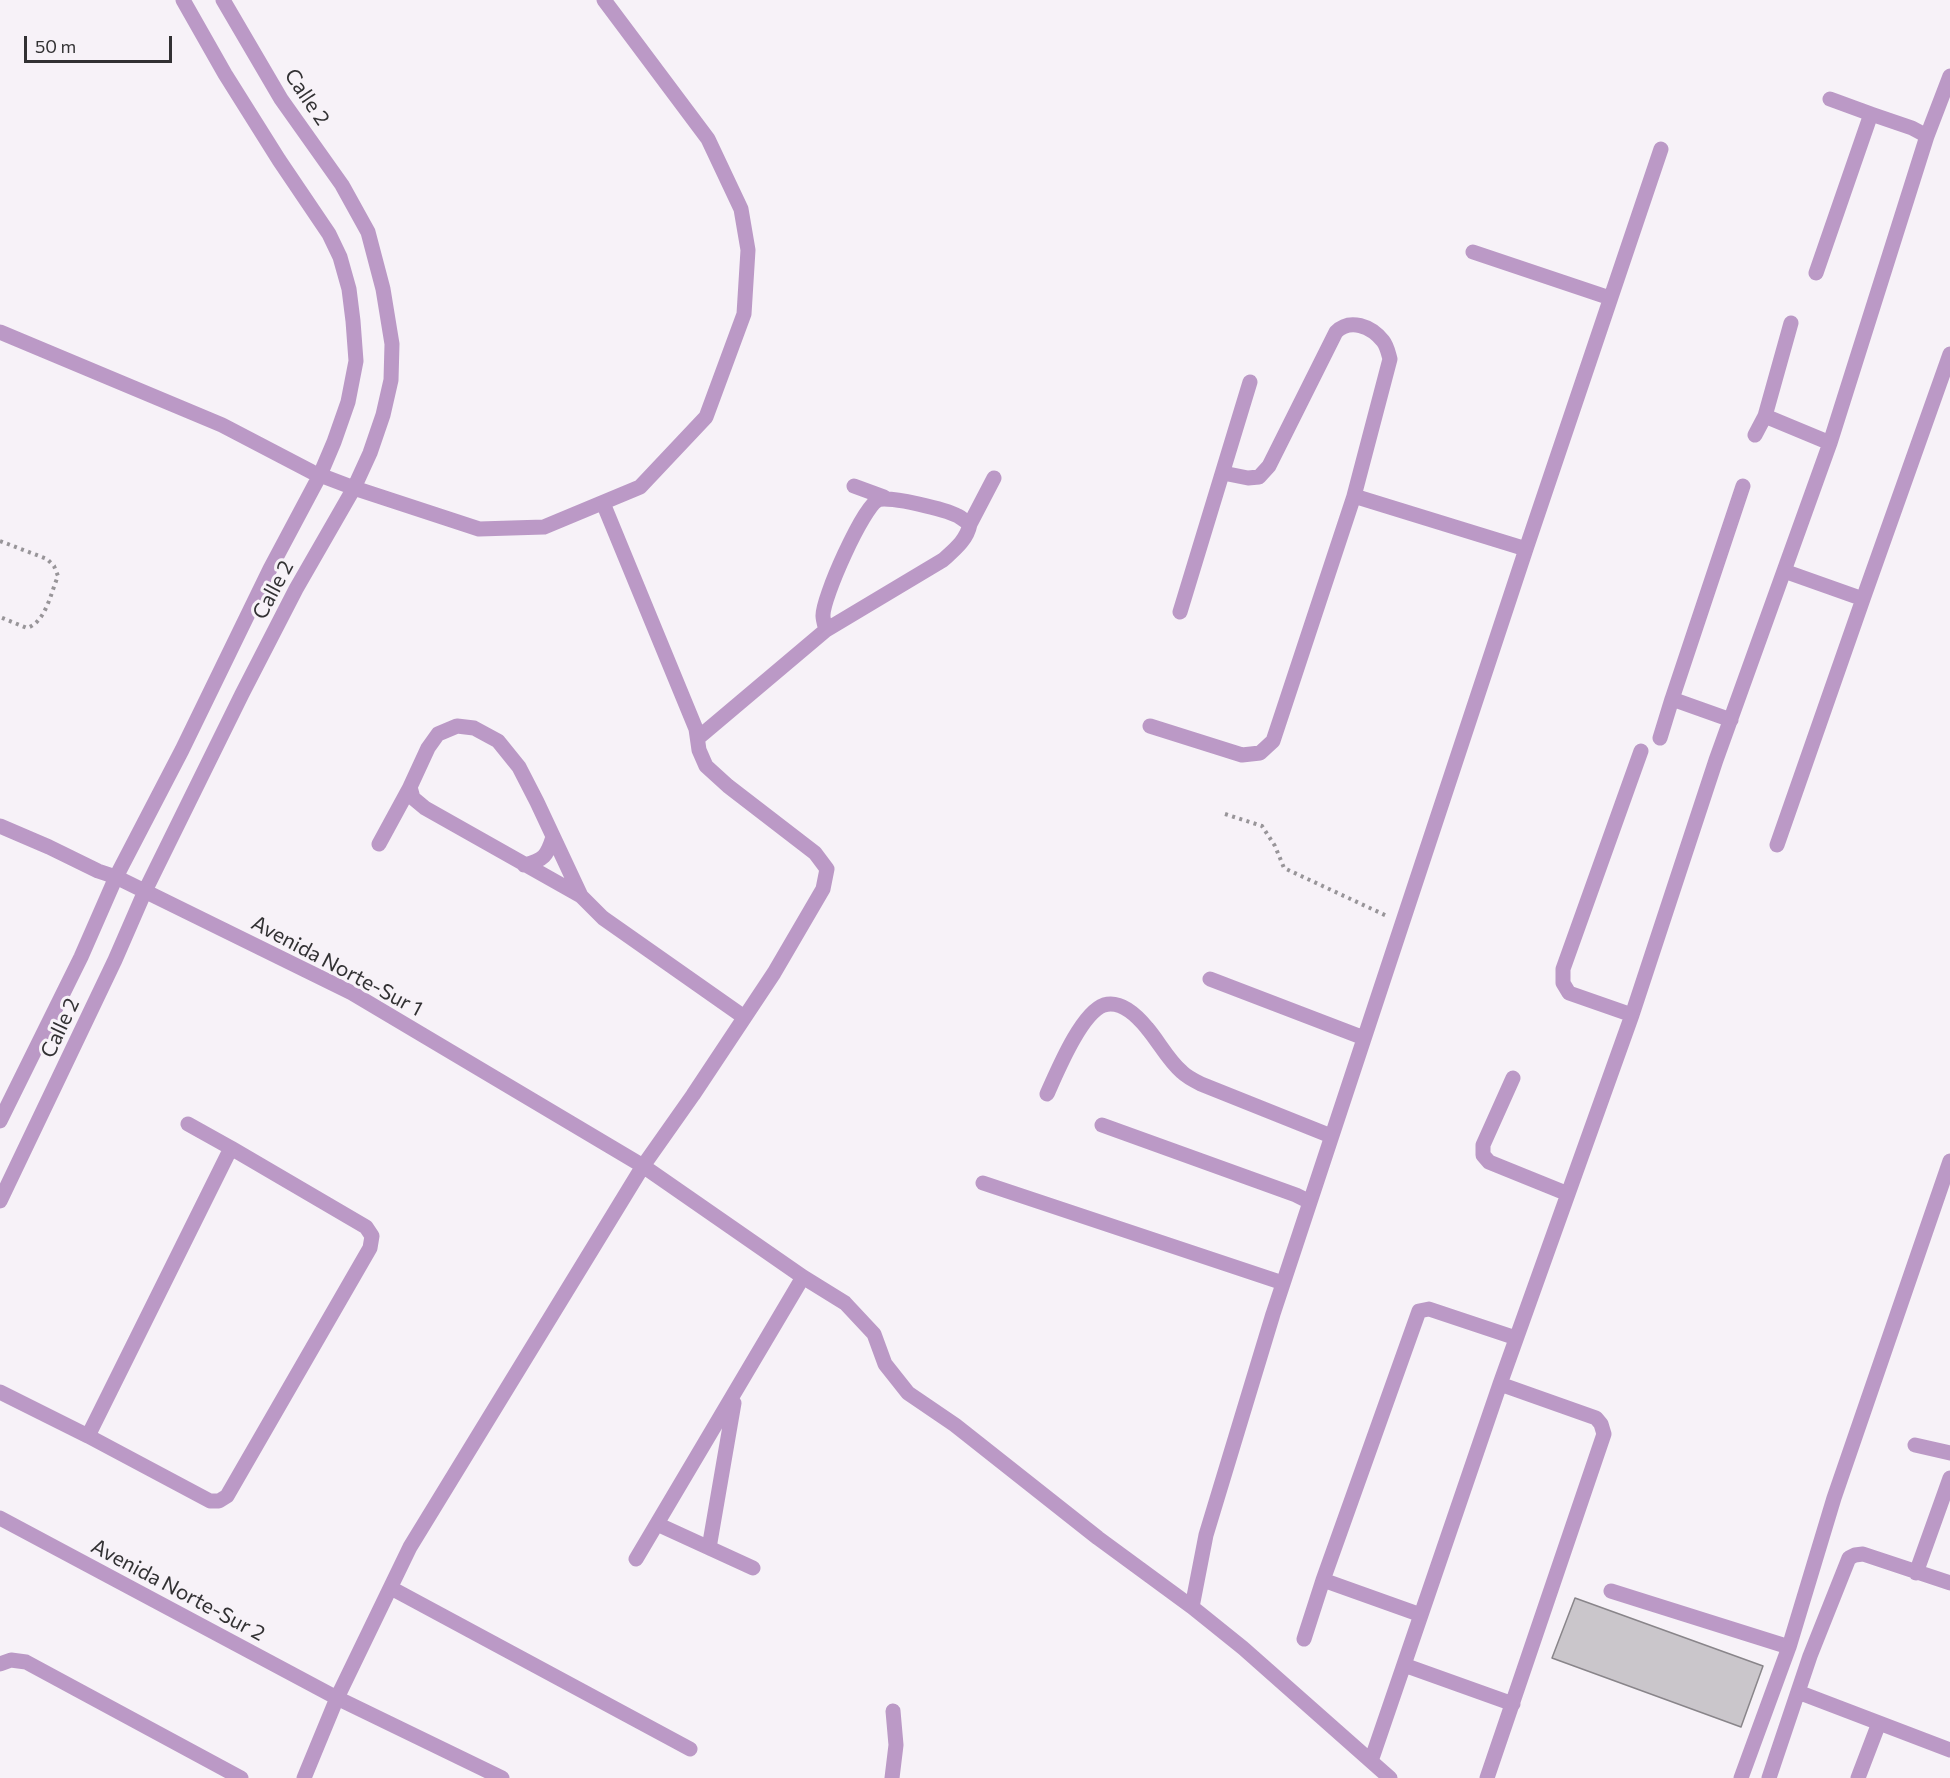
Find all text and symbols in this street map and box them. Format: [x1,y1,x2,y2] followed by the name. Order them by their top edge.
[27,24,176,62] scale bar
[35,35,76,57] text: 50 m
[279,64,335,130] street label: Calle 2
[247,556,299,624] street label: Calle 2
[247,910,427,1022] street label: Avenida Norte-Sur 1
[35,994,85,1062] street label: Calle 2
[87,1534,269,1646] street label: Avenida Norte-Sur 2

